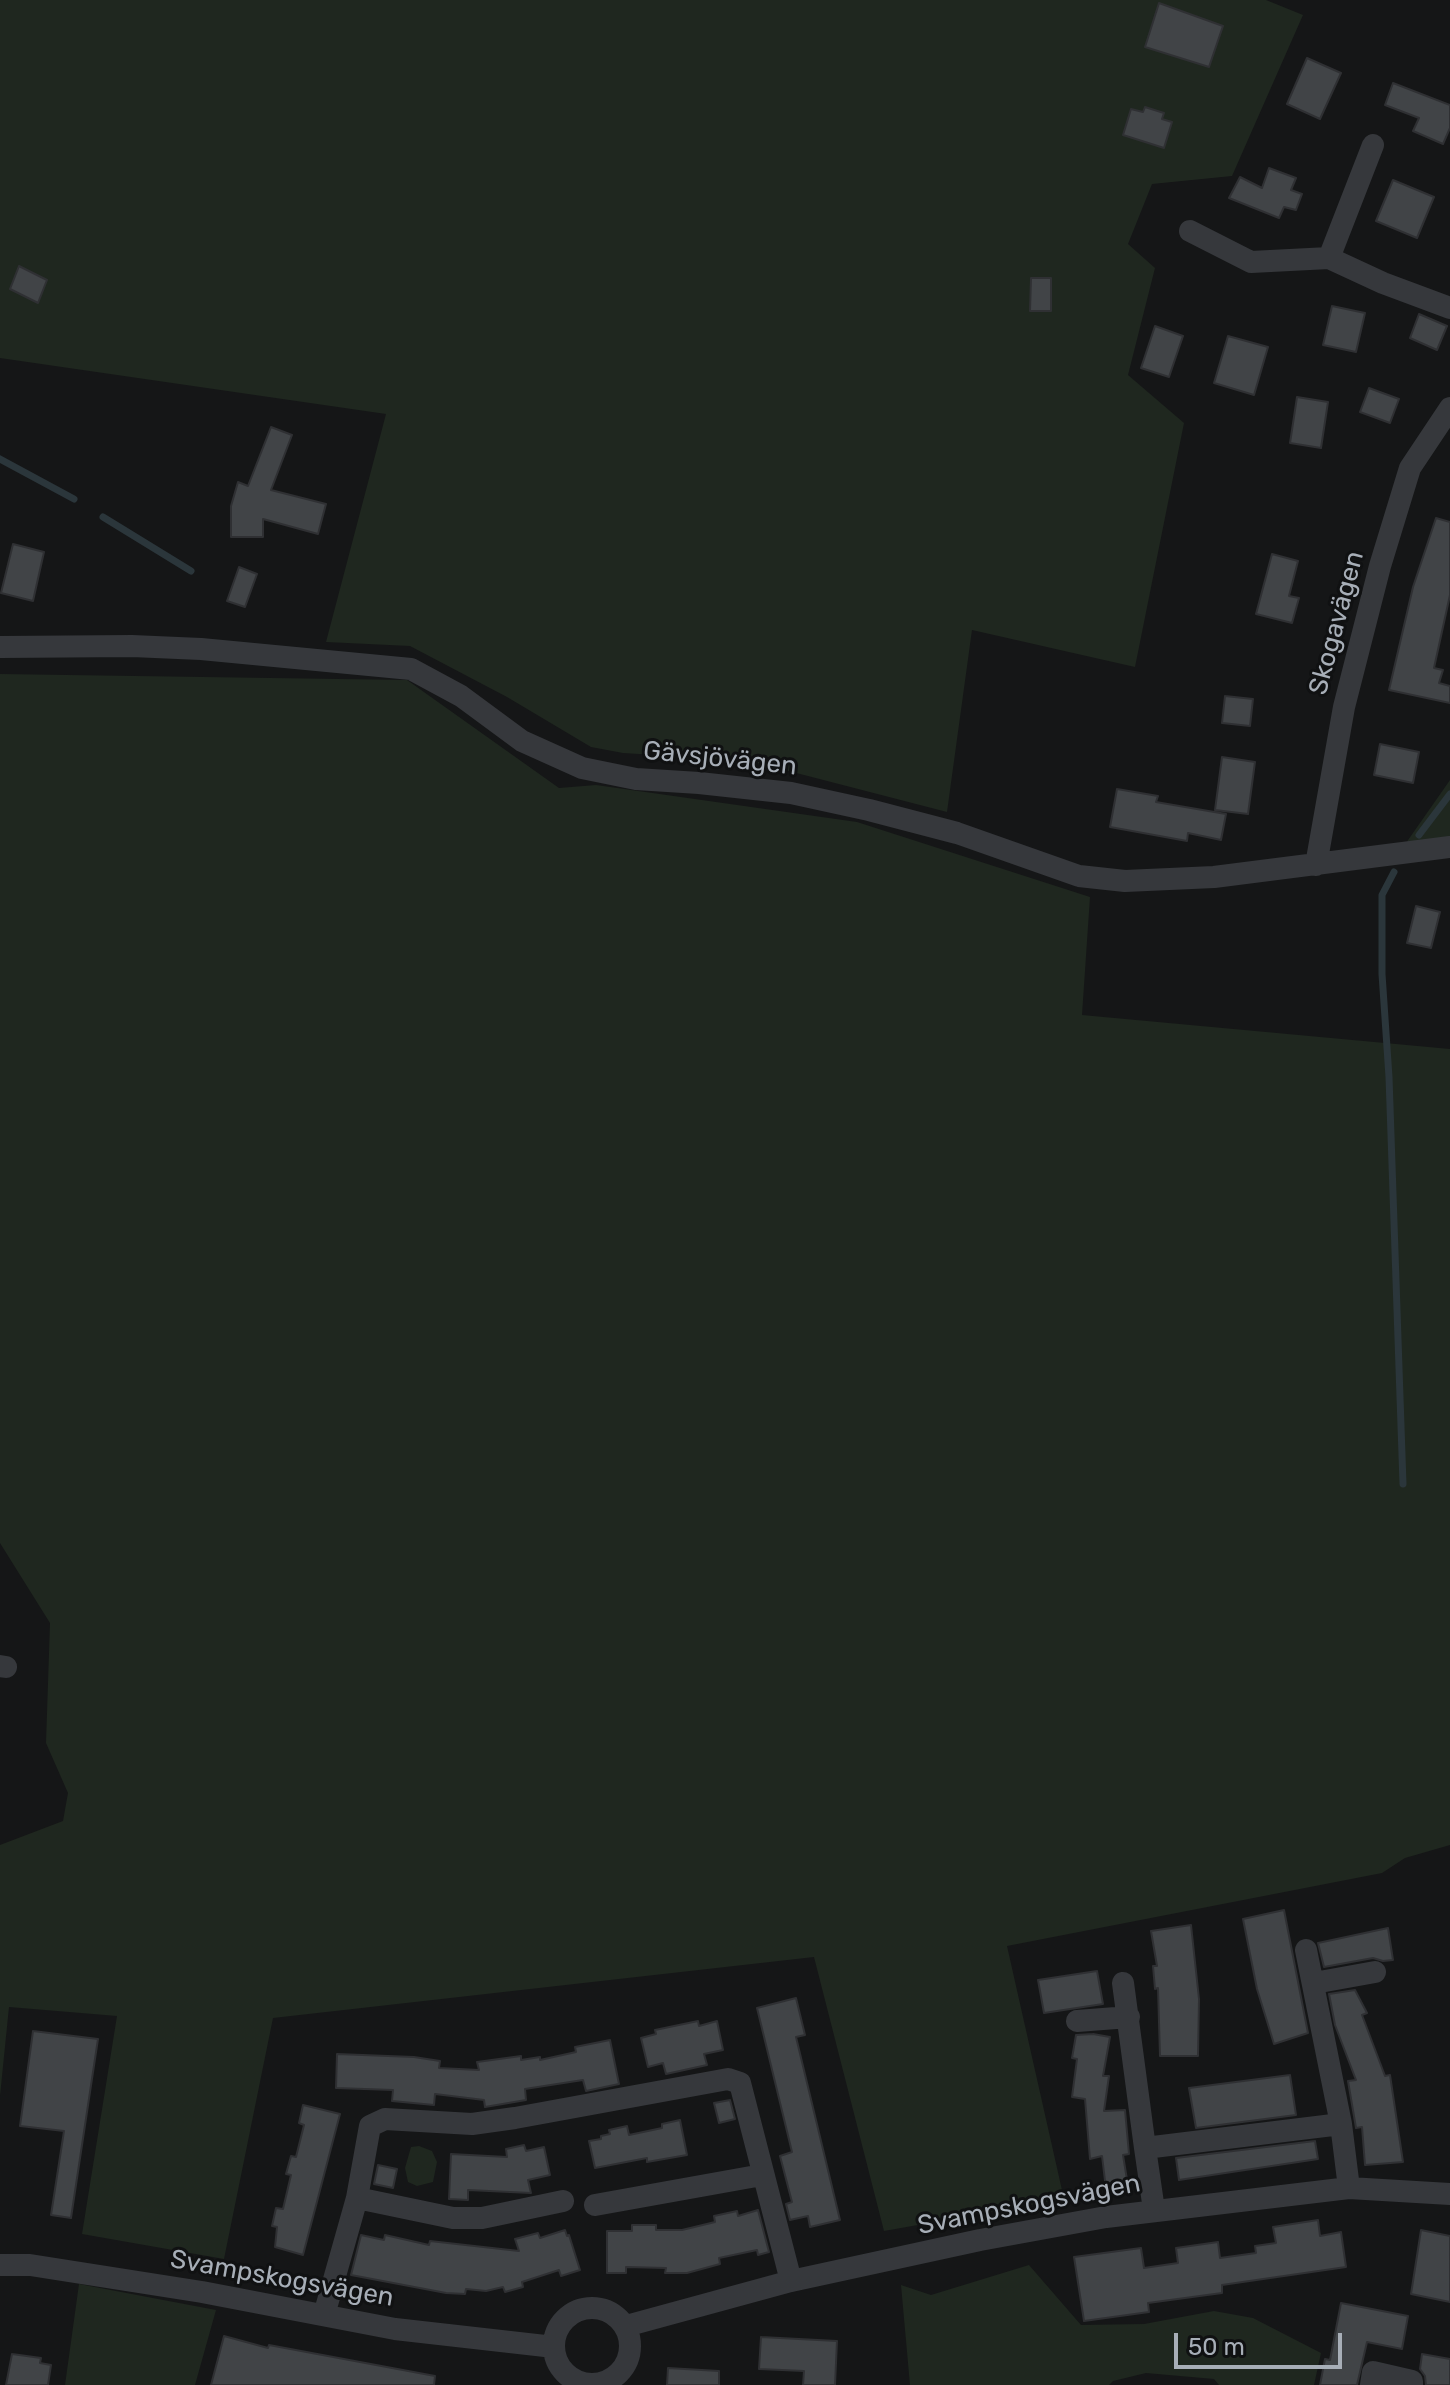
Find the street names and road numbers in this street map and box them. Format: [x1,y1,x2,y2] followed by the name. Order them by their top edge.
[1303,548,1371,698] street label: Skogavägen
[642,735,798,783] street label: Gävsjövägen
[915,2168,1143,2242] street label: Svampskogsvägen
[168,2244,396,2314] street label: Svampskogsvägen

